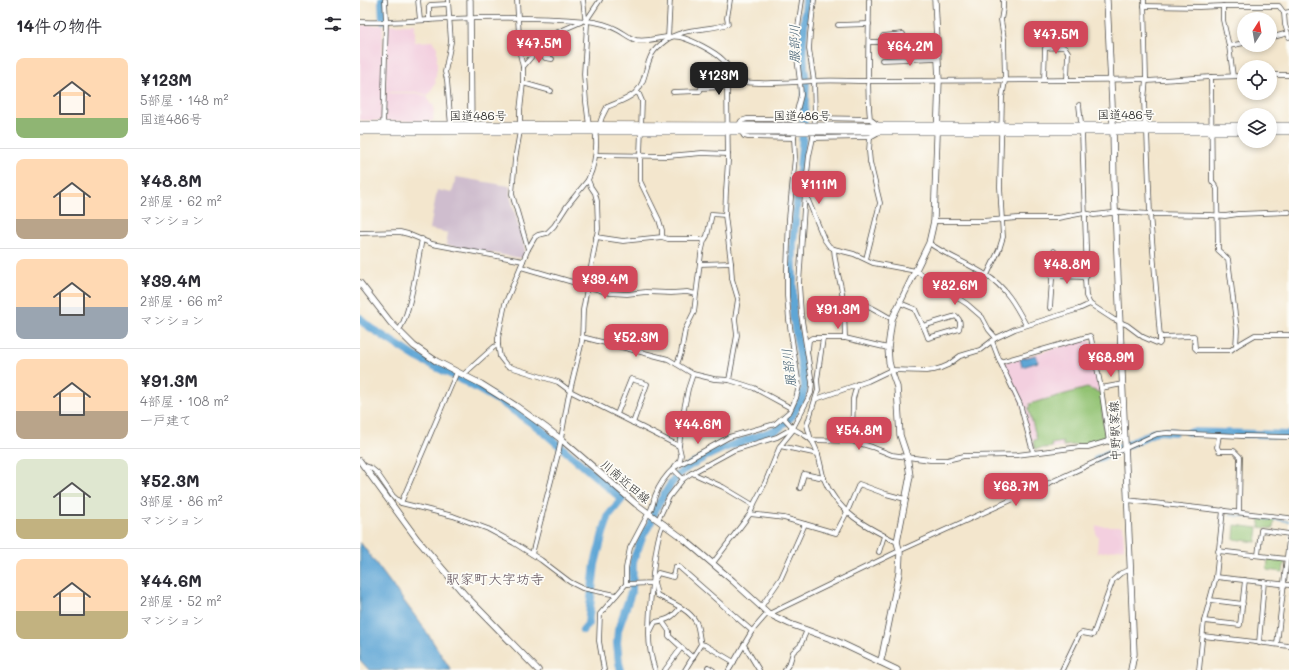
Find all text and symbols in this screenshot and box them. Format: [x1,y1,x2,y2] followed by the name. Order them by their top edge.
[1237,12,1277,52] north arrow
[1237,12,1277,148] map controls
[322,13,344,35] icon: filters
[16,14,102,36] text: 14件の物件
[1023,21,1089,55] pin: ¥47.5M
[785,24,802,64] water label: 服部川
[1033,25,1079,42] text: ¥47.5M
[506,30,572,64] pin: ¥47.5M
[877,33,943,67] pin: ¥64.2M
[516,34,562,51] text: ¥47.5M
[887,37,933,54] text: ¥64.2M
[1237,60,1277,100] button: locate
[691,62,747,96] pin: ¥123M
[699,66,739,83] text: ¥123M
[140,68,192,90] text: ¥123M
[48,74,96,122] icon: home
[140,91,228,108] text: 5部屋 · 148 m²
[1097,106,1155,122] street label: 国道486号
[449,107,507,123] street label: 国道486号
[773,107,831,123] street label: 国道486号
[1237,108,1277,148] button: layers
[140,110,202,127] text: 国道486号
[140,169,202,191] text: ¥48.8M
[791,171,847,205] pin: ¥111M
[48,175,96,223] icon: home
[801,175,837,192] text: ¥111M
[140,192,222,209] text: 2部屋 · 62 m²
[140,211,204,228] text: マンション
[1034,251,1100,285] pin: ¥48.8M
[1043,255,1091,272] text: ¥48.8M
[572,266,638,300] pin: ¥39.4M
[140,269,201,291] text: ¥39.4M
[582,270,628,287] text: ¥39.4M
[922,272,988,306] pin: ¥82.6M
[48,275,96,323] icon: home
[932,276,978,293] text: ¥82.6M
[140,292,222,309] text: 2部屋 · 66 m²
[805,296,871,330] pin: ¥91.3M
[816,300,860,317] text: ¥91.3M
[140,311,204,328] text: マンション
[603,324,669,358] pin: ¥52.3M
[613,328,659,345] text: ¥52.3M
[1078,344,1144,378] pin: ¥68.9M
[777,348,799,388] water label: 服部川
[1088,348,1134,365] text: ¥68.9M
[140,369,198,391] text: ¥91.3M
[48,375,96,423] icon: home
[140,392,229,409] text: 4部屋 · 108 m²
[1105,401,1123,461] street label: 中野駅家線
[140,411,192,428] text: 一戸建て
[665,411,731,445] pin: ¥44.6M
[674,415,722,432] text: ¥44.6M
[826,417,892,451] pin: ¥54.8M
[836,421,882,438] text: ¥54.8M
[598,456,654,506] street label: 川南近田線
[140,469,200,491] text: ¥52.3M
[983,473,1049,507] pin: ¥68.7M
[48,475,96,523] icon: home
[993,477,1039,494] text: ¥68.7M
[140,492,223,509] text: 3部屋 · 86 m²
[140,511,204,528] text: マンション
[140,569,202,591] text: ¥44.6M
[446,569,544,588] district label: 駅家町大字坊寺
[48,575,96,623] icon: home
[140,592,221,609] text: 2部屋 · 52 m²
[140,611,204,628] text: マンション

